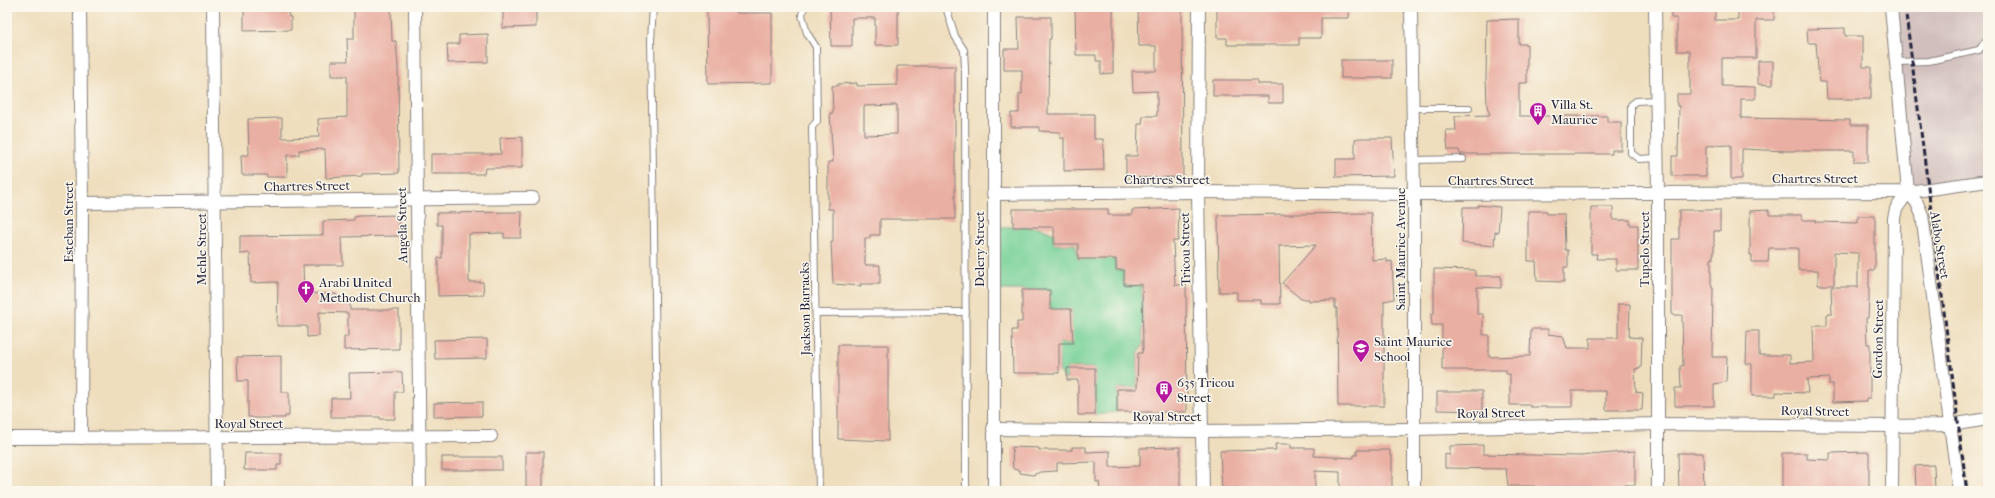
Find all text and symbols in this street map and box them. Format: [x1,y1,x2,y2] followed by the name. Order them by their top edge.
[1550,97,1598,127] place label: Villa St. Maurice
[1528,101,1548,126] building icon: Villa St. Maurice
[1772,171,1858,186] street label: Chartres Street
[1124,172,1210,187] street label: Chartres Street
[1448,173,1534,188] street label: Chartres Street
[264,178,351,194] street label: Chartres Street
[61,181,76,263] street label: Esteban Street
[394,187,410,264] street label: Angela Street
[1393,187,1408,310] street label: Saint Maurice Avenue
[1927,209,1953,280] street label: Alabo Street
[1637,210,1652,287] street label: Tupelo Street
[972,211,987,287] street label: Delery Street
[194,212,209,285] street label: Mehle Street
[1177,212,1193,286] street label: Tricou Street
[797,262,813,357] street label: Jackson Barracks
[318,275,421,305] place label: Arabi United Methodist Church
[296,279,316,304] church icon: Arabi United Methodist Church
[1870,299,1886,379] street label: Gordon Street
[1374,334,1453,364] place label: Saint Maurice School
[1351,338,1371,363] school or university icon: Saint Maurice School
[1177,375,1235,405] place label: 635 Tricou Street
[1154,379,1174,404] building icon: 635 Tricou Street
[1780,403,1850,419] street label: Royal Street
[1456,405,1526,421] street label: Royal Street
[1133,409,1202,424] street label: Royal Street
[215,416,284,431] street label: Royal Street

